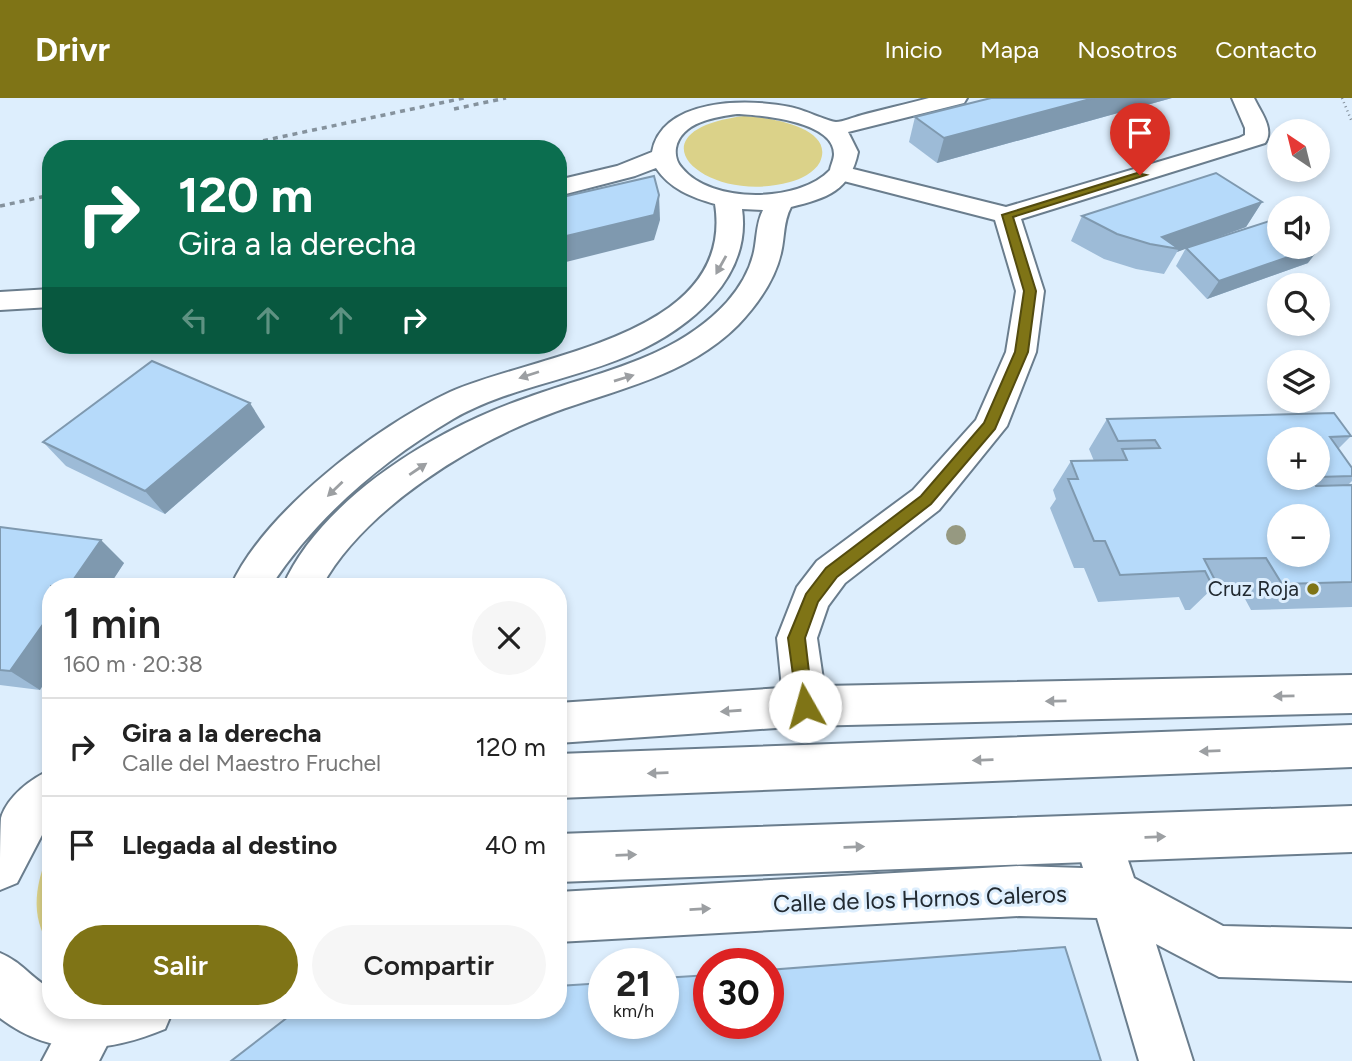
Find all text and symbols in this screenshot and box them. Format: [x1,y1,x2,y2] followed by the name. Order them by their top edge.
[35,30,110,69] text: Drivr
[884,35,942,64] text: Inicio
[980,35,1039,64] text: Mapa
[1077,35,1177,64] text: Nosotros
[1215,35,1317,64] text: Contacto
[1110,103,1170,175] pin
[1121,114,1159,152] icon: arrive
[1267,119,1330,182] north arrow
[1267,119,1330,567] map controls
[178,165,313,224] text: 120 m
[63,168,154,259] icon: right
[1267,196,1330,259] button: sound
[178,225,416,263] text: Gira a la derecha
[715,255,727,274] one-way arrow
[1267,273,1330,336] button: search
[176,301,214,339] icon: left
[249,301,287,339] icon: ahead
[322,301,360,339] icon: ahead
[395,301,433,339] icon: right
[1267,350,1330,413] button: layers
[519,371,540,381] one-way arrow
[614,372,635,383] one-way arrow
[1267,427,1330,490] button: +
[408,463,427,476] one-way arrow
[327,480,344,496] one-way arrow
[1267,504,1330,567] button: −
[1208,576,1299,601] place label: Cruz Roja
[1305,581,1321,597] marker: Cruz Roja
[63,598,161,649] text: 1 min
[472,601,546,675] button: close
[63,650,203,678] text: 160 m · 20:38
[768,669,842,743] position arrow
[1273,690,1295,701] one-way arrow
[1045,695,1067,706] one-way arrow
[720,706,742,717] one-way arrow
[122,717,322,749] text: Gira a la derecha
[63,728,101,766] icon: right
[476,731,546,763] text: 120 m
[1199,746,1221,757] one-way arrow
[122,749,381,777] text: Calle del Maestro Fruchel
[972,754,994,766] one-way arrow
[647,767,669,778] one-way arrow
[63,826,101,864] icon: arrive
[122,829,337,861] text: Llegada al destino
[485,829,546,861] text: 40 m
[1144,831,1166,842] one-way arrow
[843,842,865,853] one-way arrow
[616,850,638,861] one-way arrow
[772,879,1067,918] street label: Calle de los Hornos Caleros
[689,903,711,914] one-way arrow
[63,925,298,1005] button: Salir
[312,925,546,1005] button: Compartir
[693,948,784,1039] speed limit sign: 30
[616,963,651,1005] text: 21
[613,1000,654,1022] text: km/h

